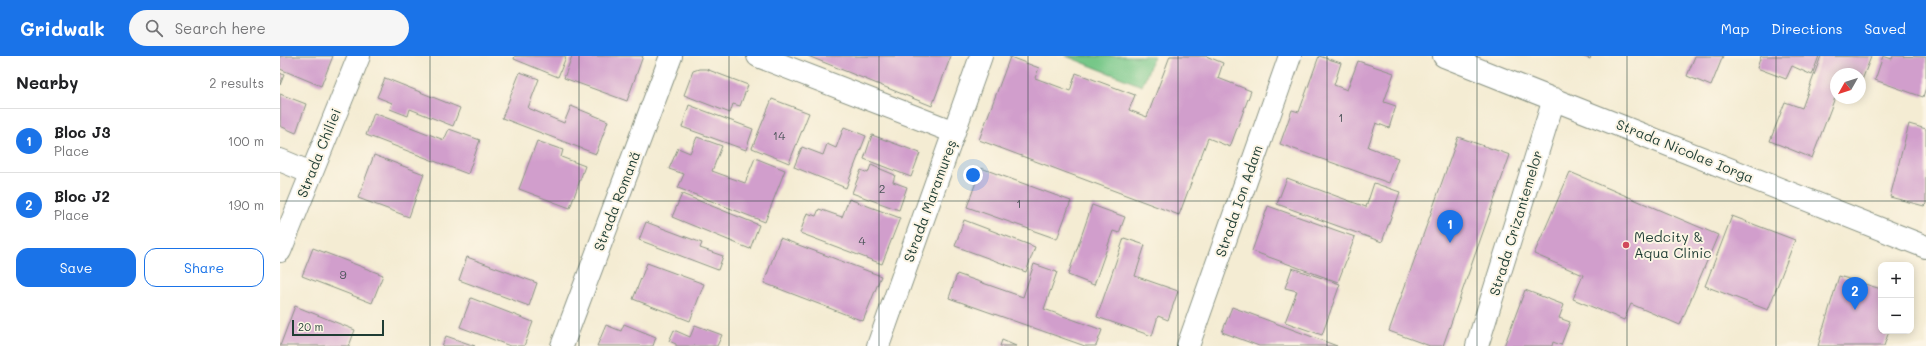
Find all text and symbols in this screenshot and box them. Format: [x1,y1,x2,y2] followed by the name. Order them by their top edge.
[129,10,409,46] search box
[20,16,105,41] text: Gridwalk
[143,17,165,39] icon: search
[175,18,266,38] text: Search here
[1721,19,1749,38] text: Map
[1771,19,1842,38] text: Directions
[1864,19,1906,38] text: Saved
[1830,68,1866,104] north arrow
[16,71,78,93] text: Nearby
[209,74,264,91] text: 2 results
[292,105,345,200] street label: Strada Chiliei
[1338,109,1344,125] house number: 1
[1614,114,1757,187] street label: Strada Nicolae Iorga
[54,122,111,142] text: Bloc J3
[773,127,785,143] house number: 14
[26,132,32,149] text: 1
[228,132,264,149] text: 100 m
[899,137,960,265] street label: Strada Maramureș
[54,142,89,159] text: Place
[1211,142,1267,259] street label: Strada Ion Adam
[589,148,644,253] street label: Strada Romană
[1484,148,1547,298] street label: Strada Crizantemelor
[963,165,983,185] your location
[879,180,885,196] house number: 2
[54,186,110,206] text: Bloc J2
[1016,195,1022,211] house number: 1
[25,196,33,213] text: 2
[228,196,264,213] text: 190 m
[54,206,89,223] text: Place
[1437,210,1463,243] pin: 1
[1634,227,1712,262] place label: Medcity & Aqua Clinic
[858,232,866,248] house number: 4
[1621,240,1631,250] marker: Medcity & Aqua Clinic
[16,248,136,287] button: Save
[144,248,264,287] button: Share
[1878,262,1914,334] map controls
[1878,262,1914,298] button: +
[339,266,347,282] house number: 9
[1842,277,1868,310] pin: 2
[1878,298,1914,334] button: −
[292,318,384,337] scale bar
[298,319,323,334] text: 20 m

